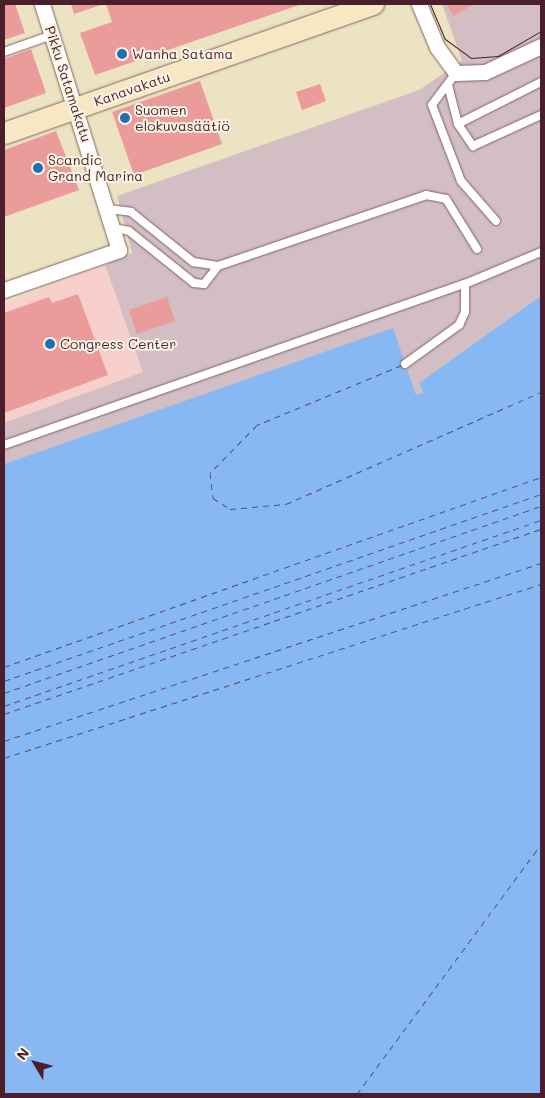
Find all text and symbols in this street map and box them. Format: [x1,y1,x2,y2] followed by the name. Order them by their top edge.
[41,24,95,144] street label: Pikku Satamakatu
[132,46,233,62] place label: Wanha Satama
[116,48,128,60] marker: Wanha Satama
[92,68,172,110] street label: Kanavakatu
[135,102,230,134] place label: Suomen elokuvasäätiö
[119,112,131,124] marker: Suomen elokuvasäätiö
[48,152,143,184] place label: Scandic Grand Marina
[32,162,44,174] marker: Scandic Grand Marina
[60,336,176,352] place label: Congress Center
[44,338,56,350] marker: Congress Center
[10,1038,60,1088] north arrow
[12,1044,33,1064] text: N

